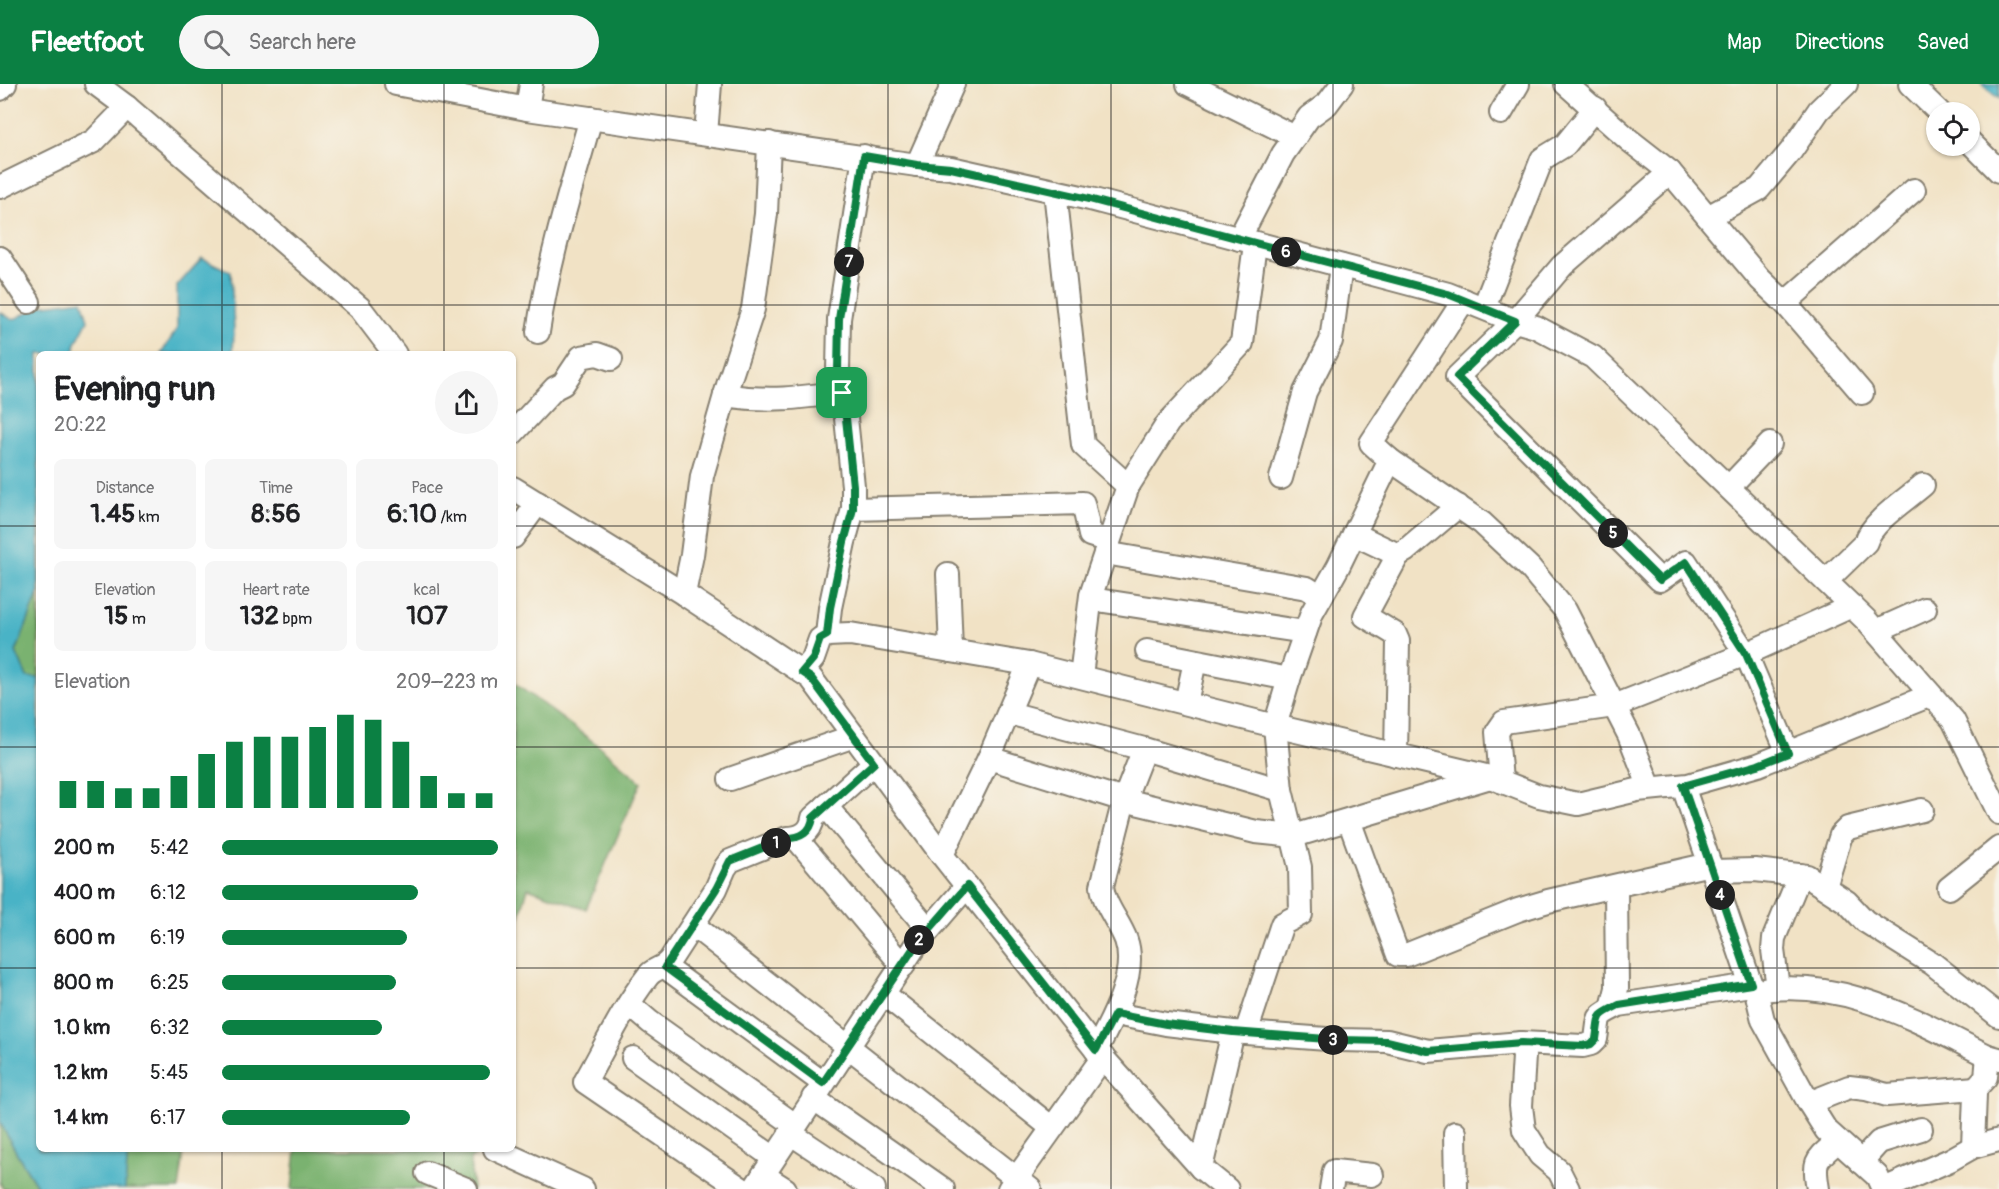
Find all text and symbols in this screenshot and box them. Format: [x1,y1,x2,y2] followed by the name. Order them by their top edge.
[179,15,599,69] search box
[30,25,143,60] text: Fleetfoot
[200,26,233,59] icon: search
[248,28,356,56] text: Search here
[1727,29,1762,56] text: Map
[1795,29,1884,56] text: Directions
[1917,29,1969,56] text: Saved
[1926,102,1980,156] map controls
[1926,102,1980,156] button: locate
[1271,237,1301,267] pin: 6
[1281,242,1291,262] text: 6
[834,247,864,277] pin: 7
[845,252,853,272] text: 7
[816,367,867,418] pin
[54,369,215,410] text: Evening run
[435,371,498,434] button: share
[825,376,858,409] icon: arrive
[54,412,107,437] text: 20:22
[96,478,154,498] text: Distance
[259,478,293,498] text: Time
[411,478,443,498] text: Pace
[90,498,135,530] text: 1.45
[251,498,301,530] text: 8:56
[387,498,437,530] text: 6:10
[135,507,160,527] text: km
[437,507,467,527] text: /km
[1598,518,1628,548] pin: 5
[1609,523,1617,543] text: 5
[95,580,155,600] text: Elevation
[242,580,310,600] text: Heart rate
[414,580,440,600] text: kcal
[104,600,128,632] text: 15
[240,600,279,632] text: 132
[406,600,448,632] text: 107
[128,609,146,629] text: m
[279,609,312,629] text: bpm
[54,669,130,694] text: Elevation
[396,669,498,694] text: 209–223 m
[761,828,791,858] pin: 1
[773,833,779,853] text: 1
[54,835,115,860] text: 200 m
[150,835,189,860] text: 5:42
[54,880,115,905] text: 400 m
[150,880,186,905] text: 6:12
[1705,880,1735,910] pin: 4
[1715,885,1725,905] text: 4
[54,925,115,950] text: 600 m
[150,925,185,950] text: 6:19
[904,925,934,955] pin: 2
[915,930,923,950] text: 2
[54,970,114,995] text: 800 m
[150,970,189,995] text: 6:25
[54,1015,110,1040] text: 1.0 km
[150,1015,189,1040] text: 6:32
[1318,1025,1348,1055] pin: 3
[1329,1030,1337,1050] text: 3
[54,1060,108,1085] text: 1.2 km
[150,1060,189,1085] text: 5:45
[54,1105,108,1130] text: 1.4 km
[150,1105,185,1130] text: 6:17

